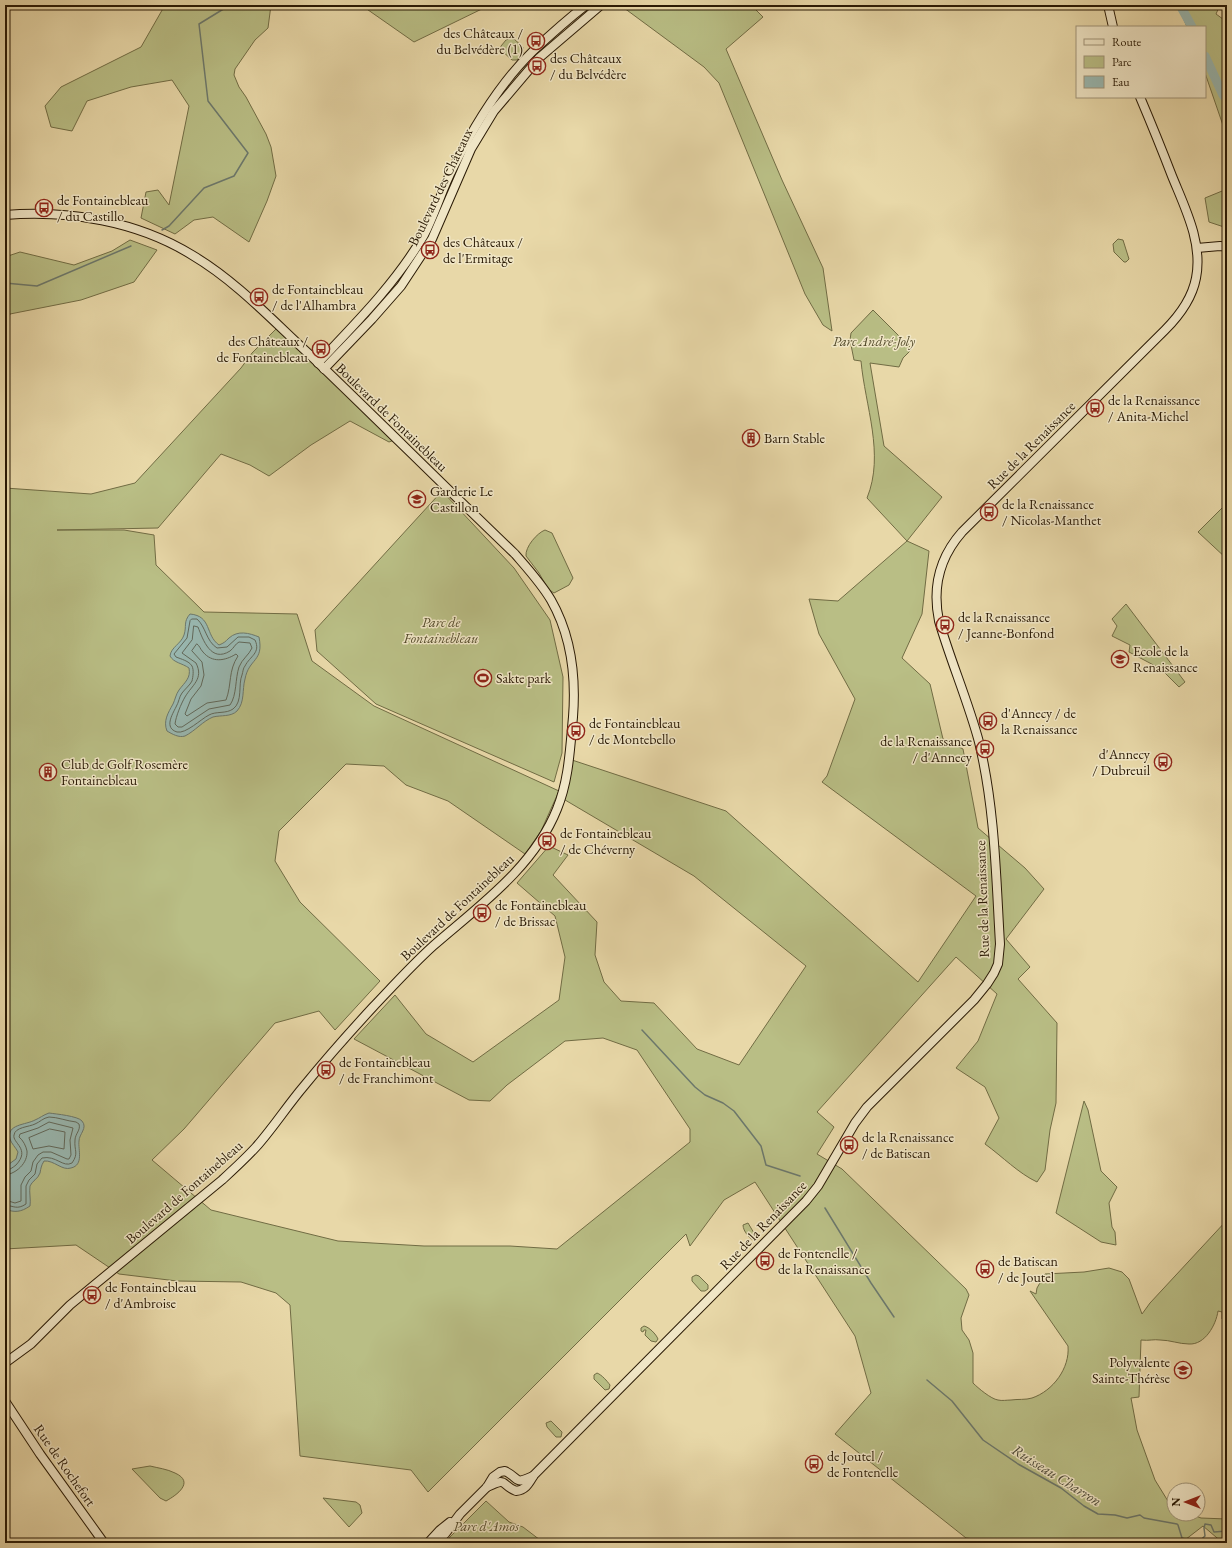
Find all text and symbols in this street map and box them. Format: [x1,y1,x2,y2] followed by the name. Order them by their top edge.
[437,24,523,58] place label: des Châteaux / du Belvédère (1)
[1076,26,1206,98] legend
[526,31,546,51] bus stop icon: des Châteaux / du Belvédère (1)
[1112,34,1142,50] text: Route
[550,49,627,83] place label: des Châteaux / du Belvédère
[1112,54,1132,70] text: Parc
[527,56,547,76] bus stop icon: des Châteaux / du Belvédère
[1112,74,1130,90] text: Eau
[404,125,476,249] street label: Boulevard des Châteaux
[57,191,149,225] place label: de Fontainebleau / du Castillo
[34,198,54,218] bus stop icon: de Fontainebleau / du Castillo
[443,233,523,267] place label: des Châteaux / de l'Ermitage
[420,240,440,260] bus stop icon: des Châteaux / de l'Ermitage
[272,280,364,314] place label: de Fontainebleau / de l'Alhambra
[249,287,269,307] bus stop icon: de Fontainebleau / de l'Alhambra
[217,332,309,366] place label: des Châteaux / de Fontainebleau
[833,332,916,350] park label: Parc André-Joly
[311,339,331,359] bus stop icon: des Châteaux / de Fontainebleau
[332,359,452,476] street label: Boulevard de Fontainebleau
[1108,391,1200,425] place label: de la Renaissance / Anita-Michel
[983,397,1079,493] street label: Rue de la Renaissance
[1085,398,1105,418] bus stop icon: de la Renaissance / Anita-Michel
[741,428,761,448] building icon: Barn Stable
[764,429,826,447] place label: Barn Stable
[430,482,494,516] place label: Garderie Le Castillon
[407,489,427,509] school or university icon: Garderie Le Castillon
[1002,495,1102,529] place label: de la Renaissance / Nicolas-Manthet
[979,502,999,522] bus stop icon: de la Renaissance / Nicolas-Manthet
[958,608,1055,642] place label: de la Renaissance / Jeanne-Bonfond
[403,613,478,647] park label: Parc de Fontainebleau
[935,615,955,635] bus stop icon: de la Renaissance / Jeanne-Bonfond
[1133,642,1198,676] place label: Ecole de la Renaissance
[1110,649,1130,669] school or university icon: Ecole de la Renaissance
[473,668,493,688] sports icon: Sakte park
[496,669,552,687] place label: Sakte park
[1001,704,1078,738] place label: d'Annecy / de la Renaissance
[978,711,998,731] bus stop icon: d'Annecy / de la Renaissance
[589,714,681,748] place label: de Fontainebleau / de Montebello
[566,721,586,741] bus stop icon: de Fontainebleau / de Montebello
[880,732,973,766] place label: de la Renaissance / d'Annecy
[975,739,995,759] bus stop icon: de la Renaissance / d'Annecy
[1092,745,1151,779] place label: d'Annecy / Dubreuil
[1153,752,1173,772] bus stop icon: d'Annecy / Dubreuil
[61,755,188,789] place label: Club de Golf Rosemère Fontainebleau
[38,762,58,782] building icon: Club de Golf Rosemère Fontainebleau
[560,824,652,858] place label: de Fontainebleau / de Chéverny
[537,831,557,851] bus stop icon: de Fontainebleau / de Chéverny
[971,839,993,958] street label: Rue de la Renaissance
[396,849,518,964] street label: Boulevard de Fontainebleau
[495,896,587,930] place label: de Fontainebleau / de Brissac
[472,903,492,923] bus stop icon: de Fontainebleau / de Brissac
[339,1053,434,1087] place label: de Fontainebleau / de Franchimont
[316,1060,336,1080] bus stop icon: de Fontainebleau / de Franchimont
[862,1128,954,1162] place label: de la Renaissance / de Batiscan
[839,1135,859,1155] bus stop icon: de la Renaissance / de Batiscan
[122,1136,247,1248] street label: Boulevard de Fontainebleau
[716,1176,811,1274] street label: Rue de la Renaissance
[778,1244,870,1278] place label: de Fontenelle / de la Renaissance
[755,1251,775,1271] bus stop icon: de Fontenelle / de la Renaissance
[998,1252,1059,1286] place label: de Batiscan / de Joutel
[975,1259,995,1279] bus stop icon: de Batiscan / de Joutel
[105,1278,197,1312] place label: de Fontainebleau / d'Ambroise
[82,1285,102,1305] bus stop icon: de Fontainebleau / d'Ambroise
[1092,1353,1171,1387] place label: Polyvalente Sainte-Thérèse
[1173,1360,1193,1380] school or university icon: Polyvalente Sainte-Thérèse
[30,1420,100,1510] street label: Rue de Rochefort
[1009,1440,1106,1510] water label: Ruisseau Charron
[827,1447,899,1481] place label: de Joutel / de Fontenelle
[804,1454,824,1474] bus stop icon: de Joutel / de Fontenelle
[1166,1482,1206,1522] north arrow
[1169,1497,1183,1506] text: N
[453,1517,519,1535] park label: Parc d'Amos

